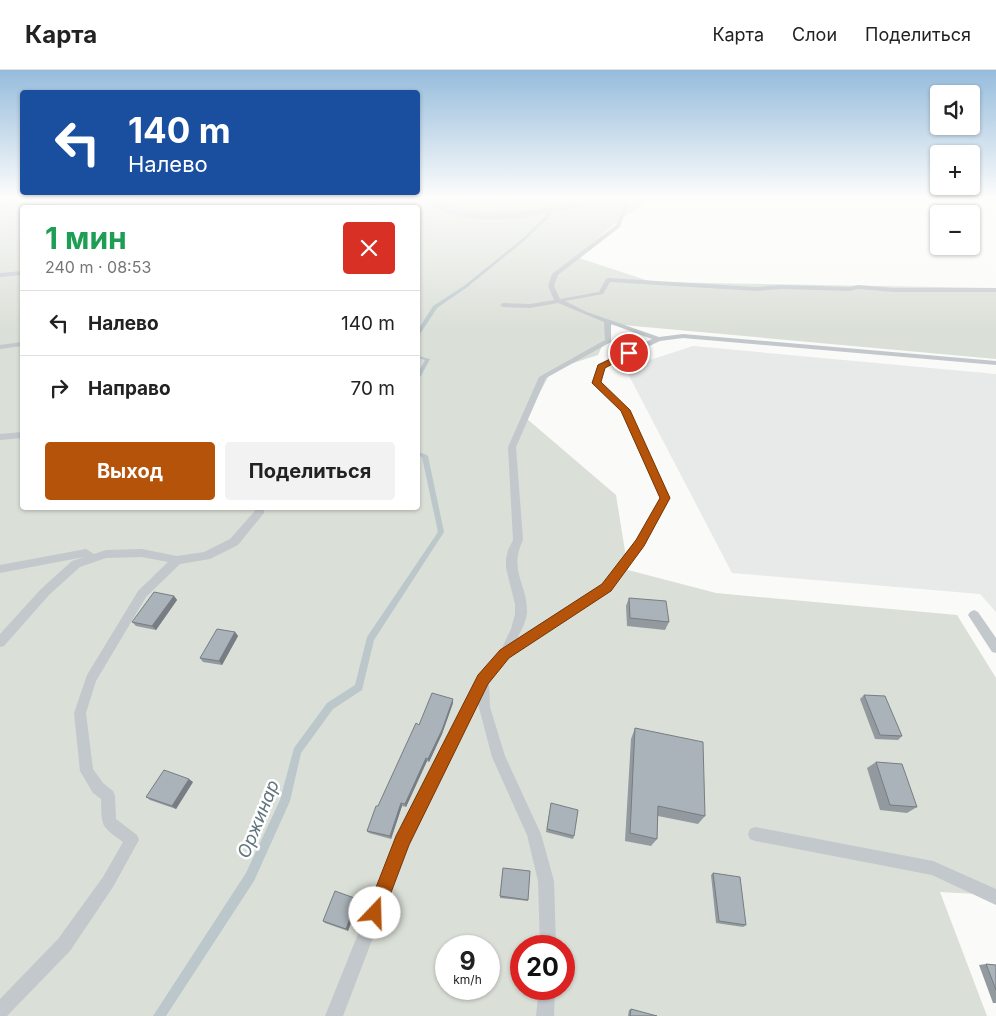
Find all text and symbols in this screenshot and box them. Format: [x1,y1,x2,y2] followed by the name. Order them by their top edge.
[25,20,97,49] text: Карта
[712,24,764,45] text: Карта
[792,24,837,45] text: Слои
[865,24,971,45] text: Поделиться
[930,85,980,255] map controls
[930,85,980,135] button: sound
[128,109,231,151] text: 140 m
[45,110,110,175] icon: left
[930,145,980,195] button: +
[128,151,208,177] text: Налево
[930,205,980,255] button: −
[45,220,127,256] text: 1 мин
[343,222,395,274] button: close
[45,257,151,277] text: 240 m · 08:53
[45,309,73,337] icon: left
[88,312,159,335] text: Налево
[341,312,395,335] text: 140 m
[608,332,650,374] pin
[615,339,643,367] icon: arrive
[45,374,73,402] icon: right
[88,377,171,400] text: Направо
[351,377,395,400] text: 70 m
[45,442,215,500] button: Выход
[225,442,395,500] button: Поделиться
[233,777,283,861] water label: Оржинар
[348,886,400,938] position arrow
[510,935,575,1000] speed limit sign: 20
[459,946,476,976] text: 9
[453,972,482,987] text: km/h

